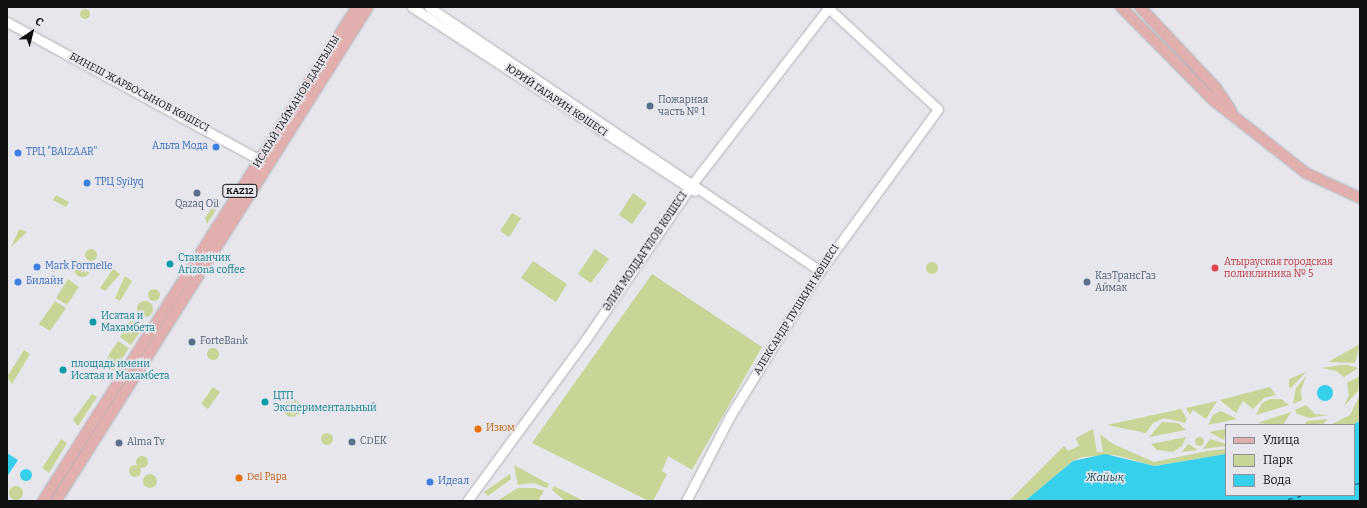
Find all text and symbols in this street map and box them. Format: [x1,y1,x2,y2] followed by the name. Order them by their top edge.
[12,12,52,52] north arrow
[33,14,46,29] text: С
[251,34,343,170] street label: ИСАТАЙ ТАЙМАНОВ ДАҢҒЫЛЫ
[67,51,211,135] street label: БИНЕШ ЖАРБОСЫНОВ КӨШЕСІ
[503,62,609,140] street label: ЮРИЙ ГАГАРИН КӨШЕСІ
[658,94,708,118] place label: Пожарная часть № 1
[645,101,655,111] marker: Пожарная часть № 1
[152,141,208,153] place label: Альта Мода
[211,142,221,152] marker: Альта Мода
[26,147,97,159] place label: ТРЦ "BAIZAAR"
[13,148,23,158] marker: ТРЦ "BAIZAAR"
[95,177,144,189] place label: ТРЦ Syilyq
[82,178,92,188] marker: ТРЦ Syilyq
[222,184,258,198] road number: KAZ12
[192,188,202,198] marker: Qazaq Oil
[602,190,690,314] street label: ӘЛИЯ МОЛДАҒҰЛОВ КӨШЕСІ
[175,199,219,211] place label: Qazaq Oil
[752,243,842,377] street label: АЛЕКСАНДР ПУШКИН КӨШЕСІ
[178,252,245,276] place label: Стаканчик Arizona coffee
[1224,256,1333,280] place label: Атырауская городская поликлиника № 5
[165,259,175,269] marker: Стаканчик Arizona coffee
[45,261,113,273] place label: Mark Formelle
[32,262,42,272] marker: Mark Formelle
[1209,262,1221,274] marker: Атырауская городская поликлиника № 5
[1095,270,1156,294] place label: КазТрансГаз Аймак
[26,276,63,288] place label: Билайн
[13,277,23,287] marker: Билайн
[1082,277,1092,287] marker: КазТрансГаз Аймак
[101,310,155,334] place label: Исатая и Махамбета
[88,317,98,327] marker: Исатая и Махамбета
[200,336,248,348] place label: ForteBank
[187,337,197,347] marker: ForteBank
[71,358,170,382] place label: площадь имени Исатая и Махамбета
[58,365,68,375] marker: площадь имени Исатая и Махамбета
[273,390,377,414] place label: ЦТП Экспериментальный
[260,397,270,407] marker: ЦТП Экспериментальный
[486,423,515,435] place label: Изюм
[473,424,483,434] marker: Изюм
[1225,424,1355,496] legend
[1263,433,1299,447] text: Улица
[360,436,387,448] place label: CDEK
[127,437,165,449] place label: Alma Tv
[347,437,357,447] marker: CDEK
[114,438,124,448] marker: Alma Tv
[1263,453,1293,467] text: Парк
[1086,471,1124,485] water label: Жайық
[247,472,287,484] place label: Del Papa
[234,473,244,483] marker: Del Papa
[1263,473,1291,487] text: Вода
[438,476,469,488] place label: Идеал
[425,477,435,487] marker: Идеал

